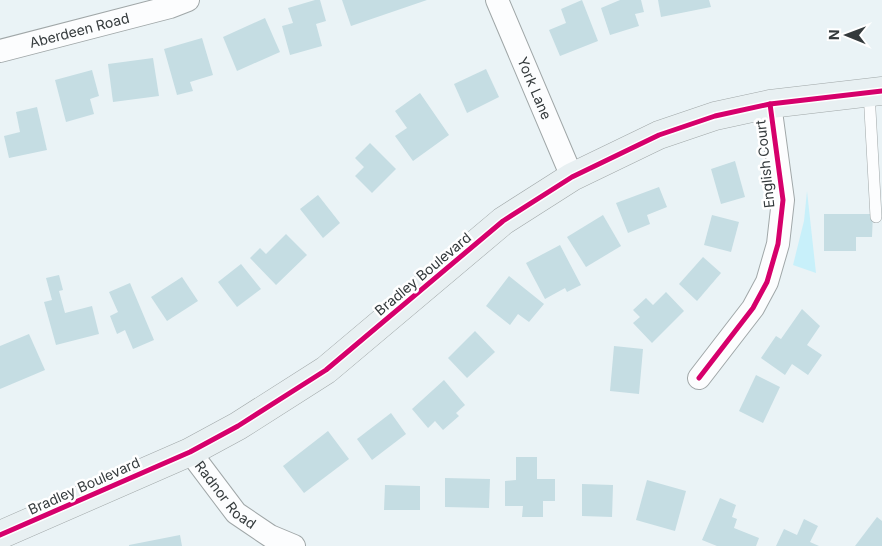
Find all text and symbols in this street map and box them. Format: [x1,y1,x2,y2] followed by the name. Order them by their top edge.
[28,9,131,51] street label: Aberdeen Road
[822,10,872,60] north arrow
[825,29,842,40] text: N
[514,54,556,122] street label: York Lane
[751,119,778,209] street label: English Court
[371,228,474,319] street label: Bradley Boulevard
[25,453,142,518] street label: Bradley Boulevard
[192,457,259,532] street label: Radnor Road

